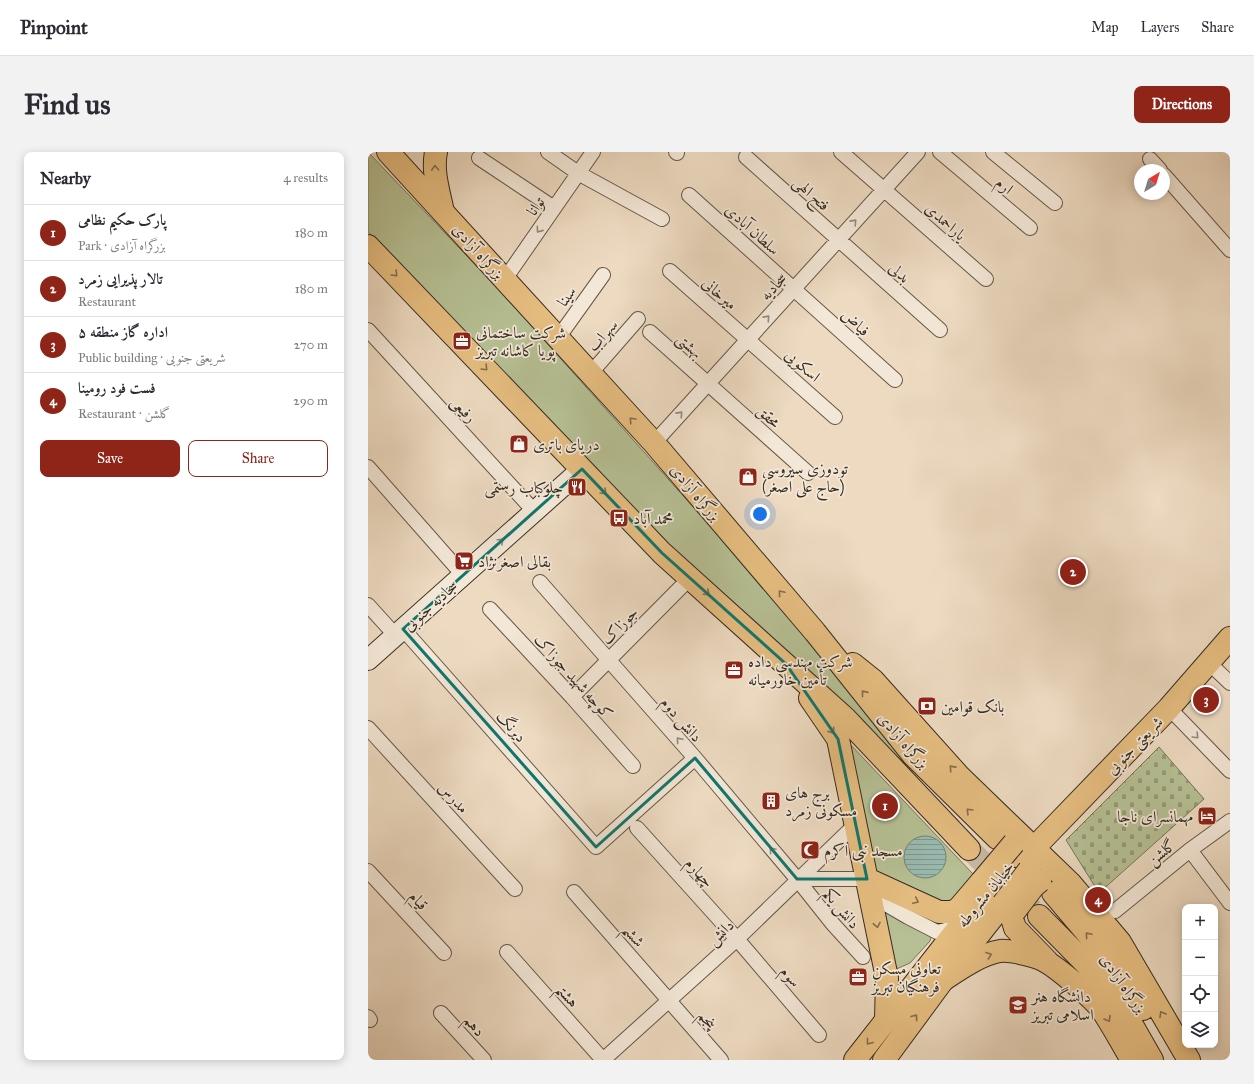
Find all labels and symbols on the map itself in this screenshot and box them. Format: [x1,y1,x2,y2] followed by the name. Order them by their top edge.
[1134,164,1170,200] north arrow
[430,165,439,171] one-way arrow
[786,172,834,218] street label: فتح الهی
[989,173,1017,202] street label: ارم
[522,192,550,220] street label: توانا
[921,198,971,246] street label: یاراحمدی
[721,200,784,259] street label: سلطان آبادی
[448,219,509,284] street label: بزرگراه آزادی
[850,219,857,226] one-way arrow
[536,226,544,233] one-way arrow
[885,258,914,287] street label: بدلی
[756,268,792,305] street label: سجادیه
[390,269,398,277] one-way arrow
[698,273,741,314] street label: میرخانی
[553,282,580,310] street label: سینا
[838,305,874,340] street label: فیاض
[583,315,622,356] street label: سهراب
[762,315,770,323] one-way arrow
[474,323,566,362] place label: شرکت ساختمانی پویا کاشانه تبریز
[671,329,707,364] street label: بهشتی
[451,330,473,352] office icon: شرکت ساختمانی پویا کاشانه تبریز
[780,345,824,387] street label: اسکویی
[480,363,488,371] one-way arrow
[445,392,481,428] street label: رفیعی
[752,401,785,433] street label: محقق
[675,412,682,419] one-way arrow
[629,417,637,425] one-way arrow
[508,433,530,455] shop icon: دریای باتری
[533,435,600,455] place label: دریای باتری
[666,459,726,525] street label: بزرگراه آزادی
[762,459,849,501] place label: تودوزی سیروسی (حاج علی اصغر)
[737,466,759,488] shop icon: تودوزی سیروسی (حاج علی اصغر)
[566,476,588,498] restaurant icon: چلوکباب رستمی
[484,478,563,499] place label: چلوکباب رستمی
[599,487,607,495] one-way arrow
[750,504,770,524] your location
[608,507,630,529] bus stop icon: محمد آباد
[633,509,673,528] place label: محمد آباد
[496,538,504,545] one-way arrow
[453,550,475,572] supermarket icon: بقالی اصغرنژاد
[478,552,551,572] place label: بقالی اصغرنژاد
[1060,557,1086,587] pin: 2
[399,576,463,637] street label: سجادیه جنوبی
[702,588,710,596] one-way arrow
[779,590,786,597] one-way arrow
[597,603,643,649] street label: جوزاک
[529,630,617,724] street label: کوچه شهید جوزاک
[748,652,852,689] place label: شرکت مهندسى داده تأمین خاورمیانه
[723,659,745,681] office icon: شرکت مهندسى داده تأمین خاورمیانه
[1193,685,1219,715] pin: 3
[861,690,868,698] one-way arrow
[653,693,706,749] street label: دانش دوم
[916,695,938,717] bank icon: بانک قوامین
[941,697,1004,717] place label: بانک قوامین
[493,706,531,746] street label: دیرنگ
[873,708,934,773] street label: بزرگراه آزادی
[1102,712,1168,780] street label: شریعتی جنوبی
[827,726,834,733] one-way arrow
[1192,732,1199,739] one-way arrow
[676,737,683,745] one-way arrow
[950,765,957,772] one-way arrow
[434,778,473,817] street label: مدرس
[785,783,857,822] place label: برج های مسکونی زمرد
[760,790,782,812] building icon: برج های مسکونی زمرد
[872,791,898,821] pin: 1
[1196,805,1218,827] hotel icon: مهمانسرای ناجا
[1117,807,1193,827] place label: مهمانسرای ناجا
[966,808,974,816] one-way arrow
[1143,835,1181,871] street label: گلشن
[799,839,821,861] mosque icon: مسجد نبی اکرم
[824,841,903,865] place label: مسجد نبی اکرم
[770,847,777,854] one-way arrow
[677,853,718,895] street label: چهارم
[953,857,1019,932] street label: خیابان مشروطه
[815,884,864,936] street label: دانش یکم
[1085,885,1111,915] pin: 4
[401,887,432,917] street label: قیام
[911,896,919,904] one-way arrow
[703,915,738,950] street label: دانش
[613,920,649,955] street label: ششم
[872,922,880,928] one-way arrow
[1086,933,1093,940] one-way arrow
[1095,949,1152,1017] street label: بزرگراه آزادی
[986,951,993,960] one-way arrow
[870,959,942,997] place label: تعاونی مسکن فرهنگیان تبریز
[773,962,805,994] street label: سوم
[847,966,869,988] office icon: تعاونی مسکن فرهنگیان تبریز
[547,980,583,1016] street label: هشتم
[1030,986,1094,1025] place label: دانشگاه هنر اسلامی تبریز
[1007,994,1029,1016] school or university icon: دانشگاه هنر اسلامی تبریز
[690,1006,722,1038] street label: پنجم
[455,1011,489,1044] street label: دهم
[1159,1011,1166,1018] one-way arrow
[910,1015,917,1022] one-way arrow
[1103,1015,1110,1023] one-way arrow
[866,1038,873,1045] one-way arrow

